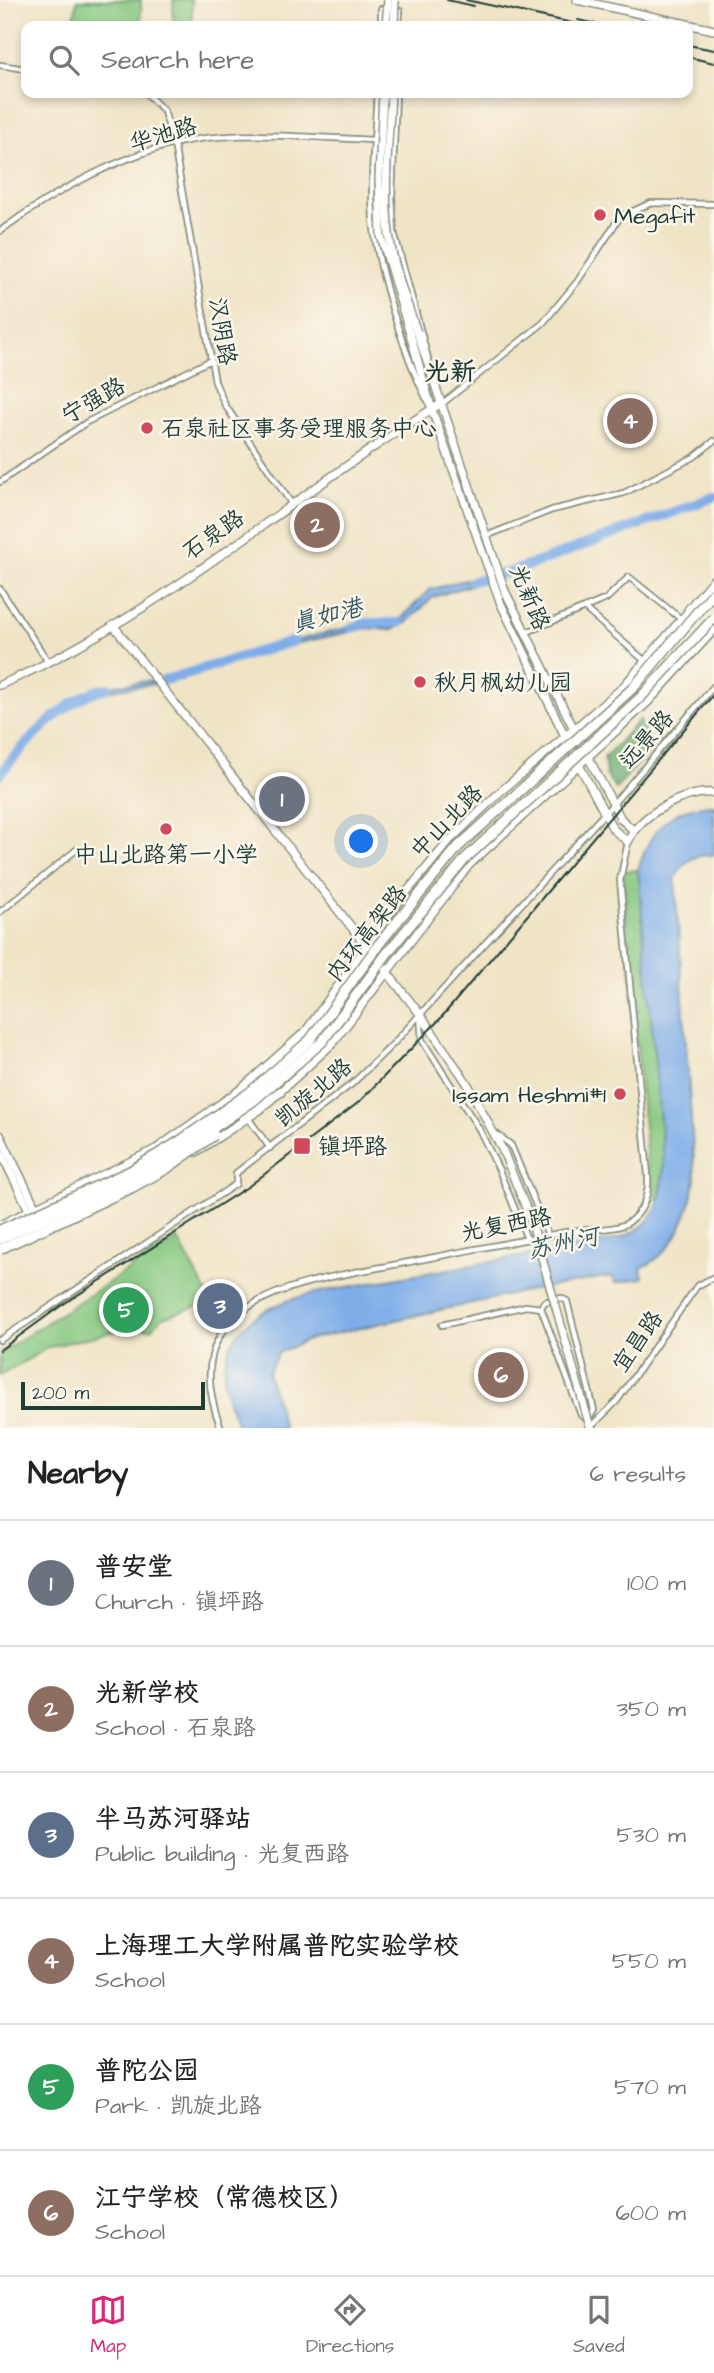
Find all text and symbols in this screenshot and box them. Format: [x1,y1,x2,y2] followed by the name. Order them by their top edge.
[21,21,693,98] search box
[45,41,83,79] icon: search
[101,42,254,78] text: Search here
[126,110,201,160] street label: 华池路
[614,200,696,233] place label: Megafit
[592,207,608,223] marker: Megafit
[200,294,244,368] street label: 汉阴路
[424,354,476,390] district label: 光新
[56,370,131,432] street label: 宁强路
[607,395,653,447] pin: 4
[161,413,437,445] place label: 石泉社区事务受理服务中心
[139,420,155,436] marker: 石泉社区事务受理服务中心
[294,499,340,551] pin: 2
[176,502,251,568] street label: 石泉路
[501,559,557,635] street label: 光新路
[288,590,368,641] water label: 真如港
[434,667,572,699] place label: 秋月枫幼儿园
[412,674,428,690] marker: 秋月枫幼儿园
[612,703,681,776] street label: 远景路
[259,773,305,825] pin: 1
[403,777,490,866] street label: 中山北路
[158,821,174,837] marker: 中山北路第一小学
[344,824,378,858] your location
[74,839,258,871] place label: 中山北路第一小学
[319,878,415,989] street label: 内环高架路
[268,1051,359,1135] street label: 凯旋北路
[452,1079,606,1111] place label: Issam Heshmi#1
[612,1086,628,1102] marker: Issam Heshmi#1
[318,1131,387,1163] place label: 镇坪路
[292,1136,312,1156] marker: 镇坪路
[458,1200,554,1249] street label: 光复西路
[524,1219,606,1268] water label: 苏州河
[197,1280,243,1332] pin: 3
[103,1284,149,1336] pin: 5
[605,1304,671,1379] street label: 宜昌路
[478,1349,524,1401] pin: 6
[21,1379,205,1411] scale bar
[32,1380,89,1407] text: 200 m
[28,1453,128,1495] text: Nearby
[590,1458,686,1490] text: 6 results
[95,1549,173,1585] text: 普安堂
[50,1567,52,1599] text: 1
[627,1567,686,1599] text: 100 m
[95,1586,264,1618] text: Church · 镇坪路
[95,1675,199,1711] text: 光新学校
[44,1693,58,1725] text: 2
[616,1693,686,1725] text: 350 m
[95,1712,256,1744] text: School · 石泉路
[95,1801,251,1837] text: 半马苏河驿站
[45,1819,57,1851] text: 3
[616,1819,686,1851] text: 530 m
[95,1838,349,1870] text: Public building · 光复西路
[95,1928,459,1964] text: 上海理工大学附属普陀实验学校
[43,1945,59,1977] text: 4
[612,1945,686,1977] text: 550 m
[95,1964,165,1996] text: School
[95,2053,199,2089] text: 普陀公园
[43,2071,59,2103] text: 5
[614,2071,686,2103] text: 570 m
[95,2090,262,2122] text: Park · 凯旋北路
[95,2180,355,2216] text: 江宁学校（常德校区）
[44,2197,58,2229] text: 6
[615,2197,686,2229] text: 600 m
[95,2216,165,2248] text: School
[89,2291,127,2360] tab: Map
[306,2291,394,2360] tab: Directions
[573,2291,625,2360] tab: Saved

